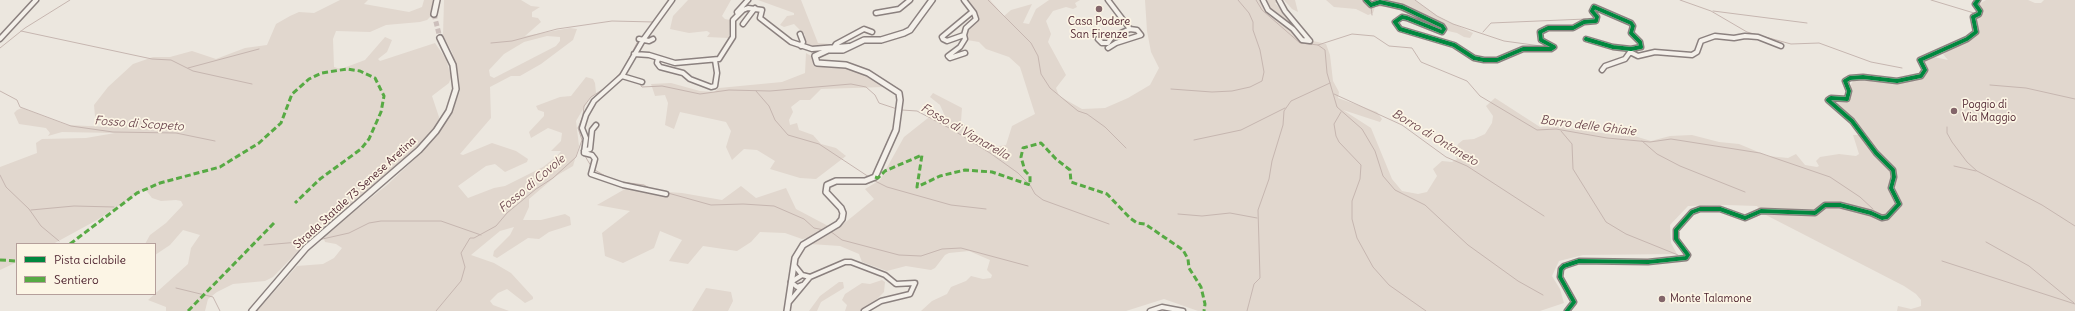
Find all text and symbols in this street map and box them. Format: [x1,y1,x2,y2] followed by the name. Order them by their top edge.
[1094,4,1104,14] marker: Casa Podere San Firenze
[1068,15,1130,41] place label: Casa Podere San Firenze
[1962,98,2016,124] place label: Poggio di Via Maggio
[918,101,1012,163] water label: Fosso di Vignarella
[1949,106,1959,116] marker: Poggio di Via Maggio
[1389,107,1481,169] water label: Borro di Ontaneto
[1539,113,1637,139] water label: Borro delle Ghiaie
[94,114,184,134] water label: Fosso di Scopeto
[291,134,419,252] street label: Strada Statale 73 Senese Aretina
[496,152,568,216] water label: Fosso di Covole
[16,243,156,295] legend
[54,252,126,267] text: Pista ciclabile
[54,272,99,287] text: Sentiero
[1670,292,1752,306] place label: Monte Talamone
[1657,294,1667,304] marker: Monte Talamone

